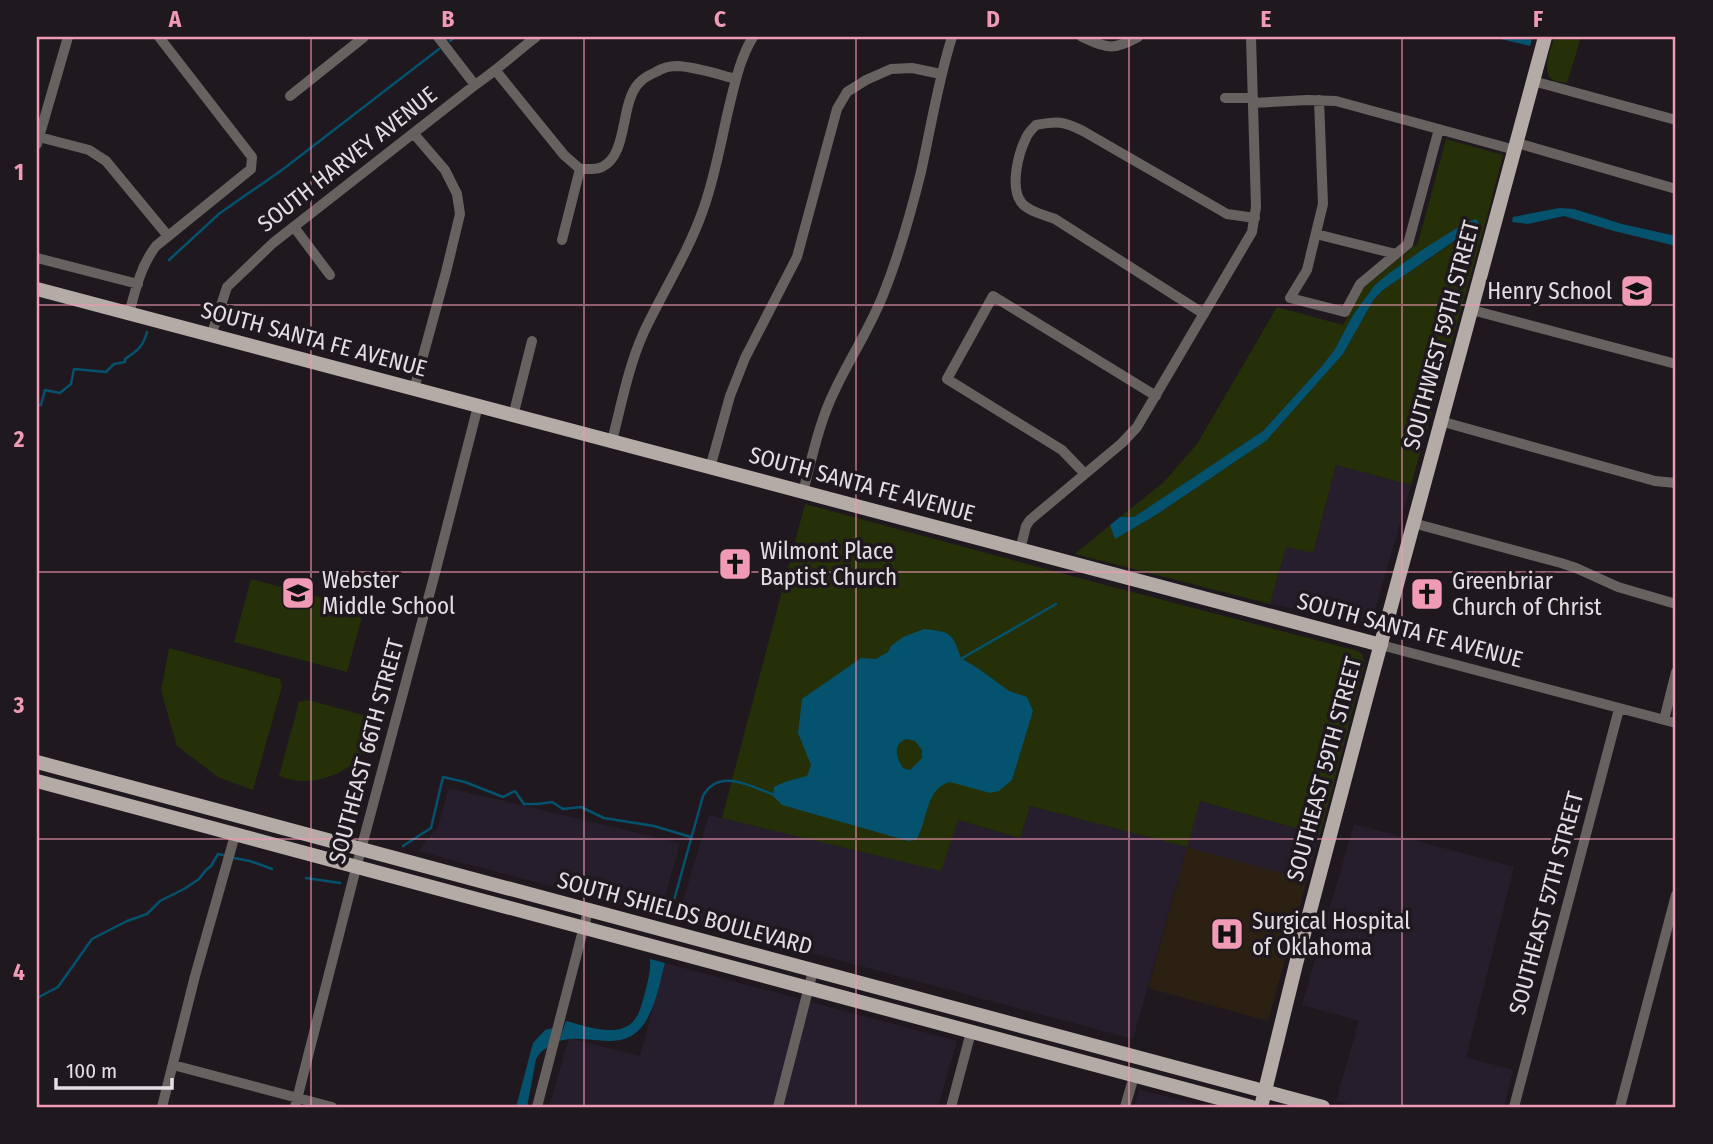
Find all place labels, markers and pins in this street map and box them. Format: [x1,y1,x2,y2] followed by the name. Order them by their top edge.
[1618,272,1656,310] school or university icon: Henry School
[1487,277,1612,305] place label: Henry School
[760,537,897,591] place label: Wilmont Place Baptist Church
[716,545,754,583] church icon: Wilmont Place Baptist Church
[322,566,455,620] place label: Webster Middle School
[1452,567,1602,621] place label: Greenbriar Church of Christ
[279,574,317,612] school or university icon: Webster Middle School
[1408,575,1446,613] church icon: Greenbriar Church of Christ
[1252,907,1410,961] place label: Surgical Hospital of Oklahoma
[1208,915,1246,953] hospital icon: Surgical Hospital of Oklahoma

